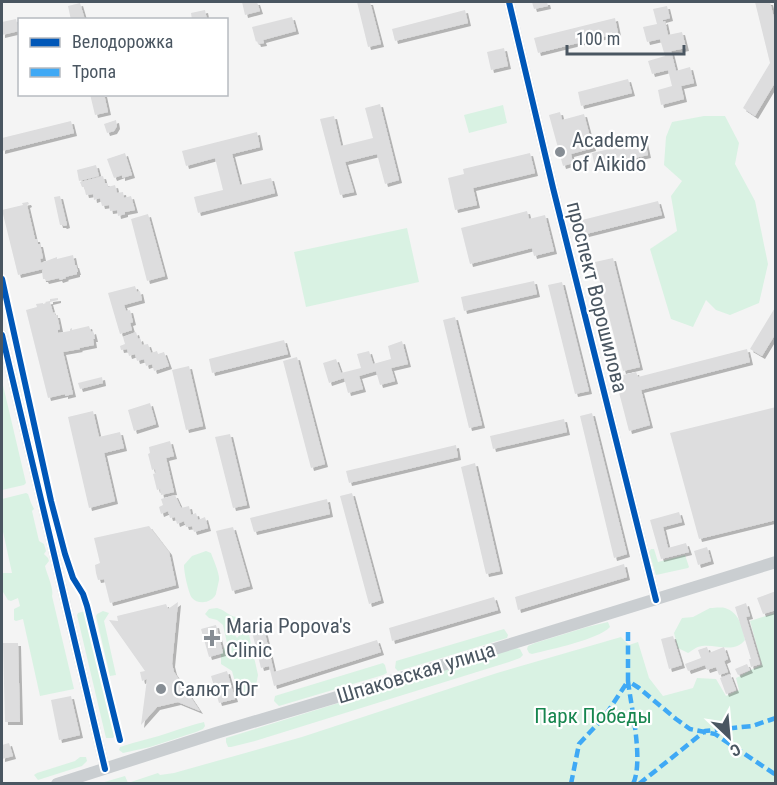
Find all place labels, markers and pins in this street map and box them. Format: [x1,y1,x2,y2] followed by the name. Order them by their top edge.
[572,128,649,176] place label: Academy of Aikido
[553,145,567,159] marker: Academy of Aikido
[226,614,351,662] place label: Maria Popova's Clinic
[203,629,221,647] marker: Maria Popova's Clinic
[173,677,258,701] place label: Салют Юг
[154,682,168,696] marker: Салют Юг

